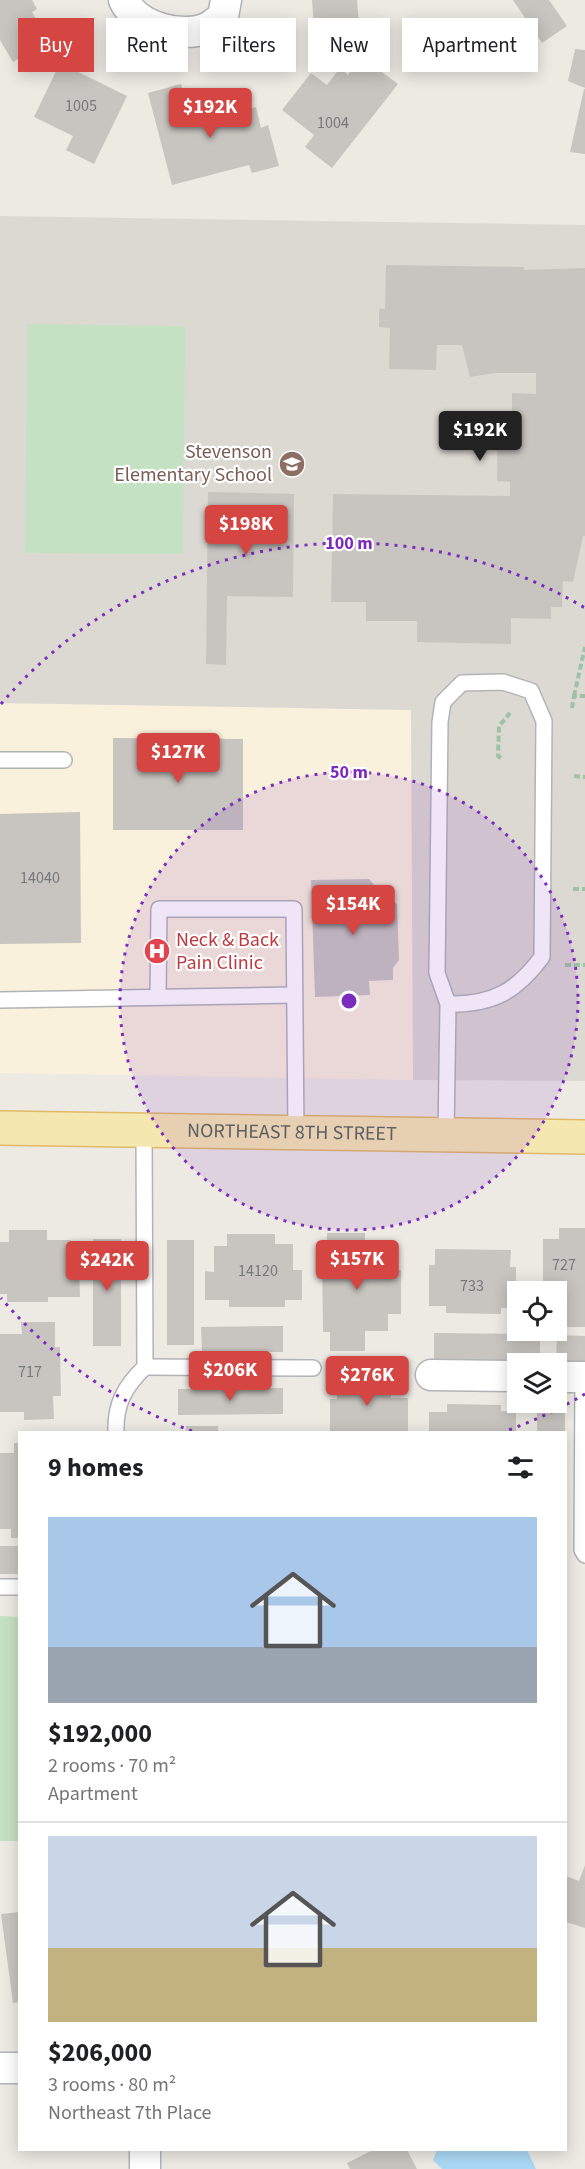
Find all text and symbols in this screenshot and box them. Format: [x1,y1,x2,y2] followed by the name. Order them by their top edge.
[18,18,94,72] chip: Buy
[106,18,188,72] chip: Rent
[200,18,296,72] chip: Filters
[308,18,390,72] chip: New
[402,18,538,72] chip: Apartment
[168,88,252,139] pin: $192K
[183,93,237,121] text: $192K
[65,95,97,117] house number: 1005
[317,112,349,134] house number: 1004
[438,411,522,462] pin: $192K
[453,416,507,444] text: $192K
[114,438,272,489] place label: Stevenson Elementary School
[277,449,307,479] school or university icon: Stevenson Elementary School
[204,505,288,556] pin: $198K
[219,510,273,538] text: $198K
[325,531,373,556] text: 100 m
[136,733,220,784] pin: $127K
[151,738,205,766] text: $127K
[330,760,368,785] text: 50 m
[20,867,60,889] house number: 14040
[311,885,395,936] pin: $154K
[326,890,380,918] text: $154K
[176,926,279,977] place label: Neck & Back Pain Clinic
[142,936,172,966] hospital icon: Neck & Back Pain Clinic
[339,991,359,1011] centre of rings
[187,1117,397,1148] street label: NORTHEAST 8TH STREET
[315,1240,399,1291] pin: $157K
[65,1241,149,1292] pin: $242K
[330,1245,384,1273] text: $157K
[80,1246,134,1274] text: $242K
[552,1254,576,1276] house number: 727
[238,1260,278,1282] house number: 14120
[460,1275,484,1297] house number: 733
[507,1281,567,1413] map controls
[507,1281,567,1341] button: locate
[188,1351,272,1402] pin: $206K
[507,1353,567,1413] button: layers
[203,1356,257,1384] text: $206K
[325,1356,409,1407] pin: $276K
[18,1361,42,1383] house number: 717
[340,1361,394,1389] text: $276K
[48,1449,143,1486] text: 9 homes
[504,1451,537,1484] icon: filters
[239,1556,347,1664] icon: home
[48,1715,152,1752] text: $192,000
[48,1752,176,1780] text: 2 rooms · 70 m²
[48,1780,138,1808] text: Apartment
[239,1875,347,1983] icon: home
[48,2034,152,2071] text: $206,000
[48,2071,176,2099] text: 3 rooms · 80 m²
[48,2099,212,2127] text: Northeast 7th Place

